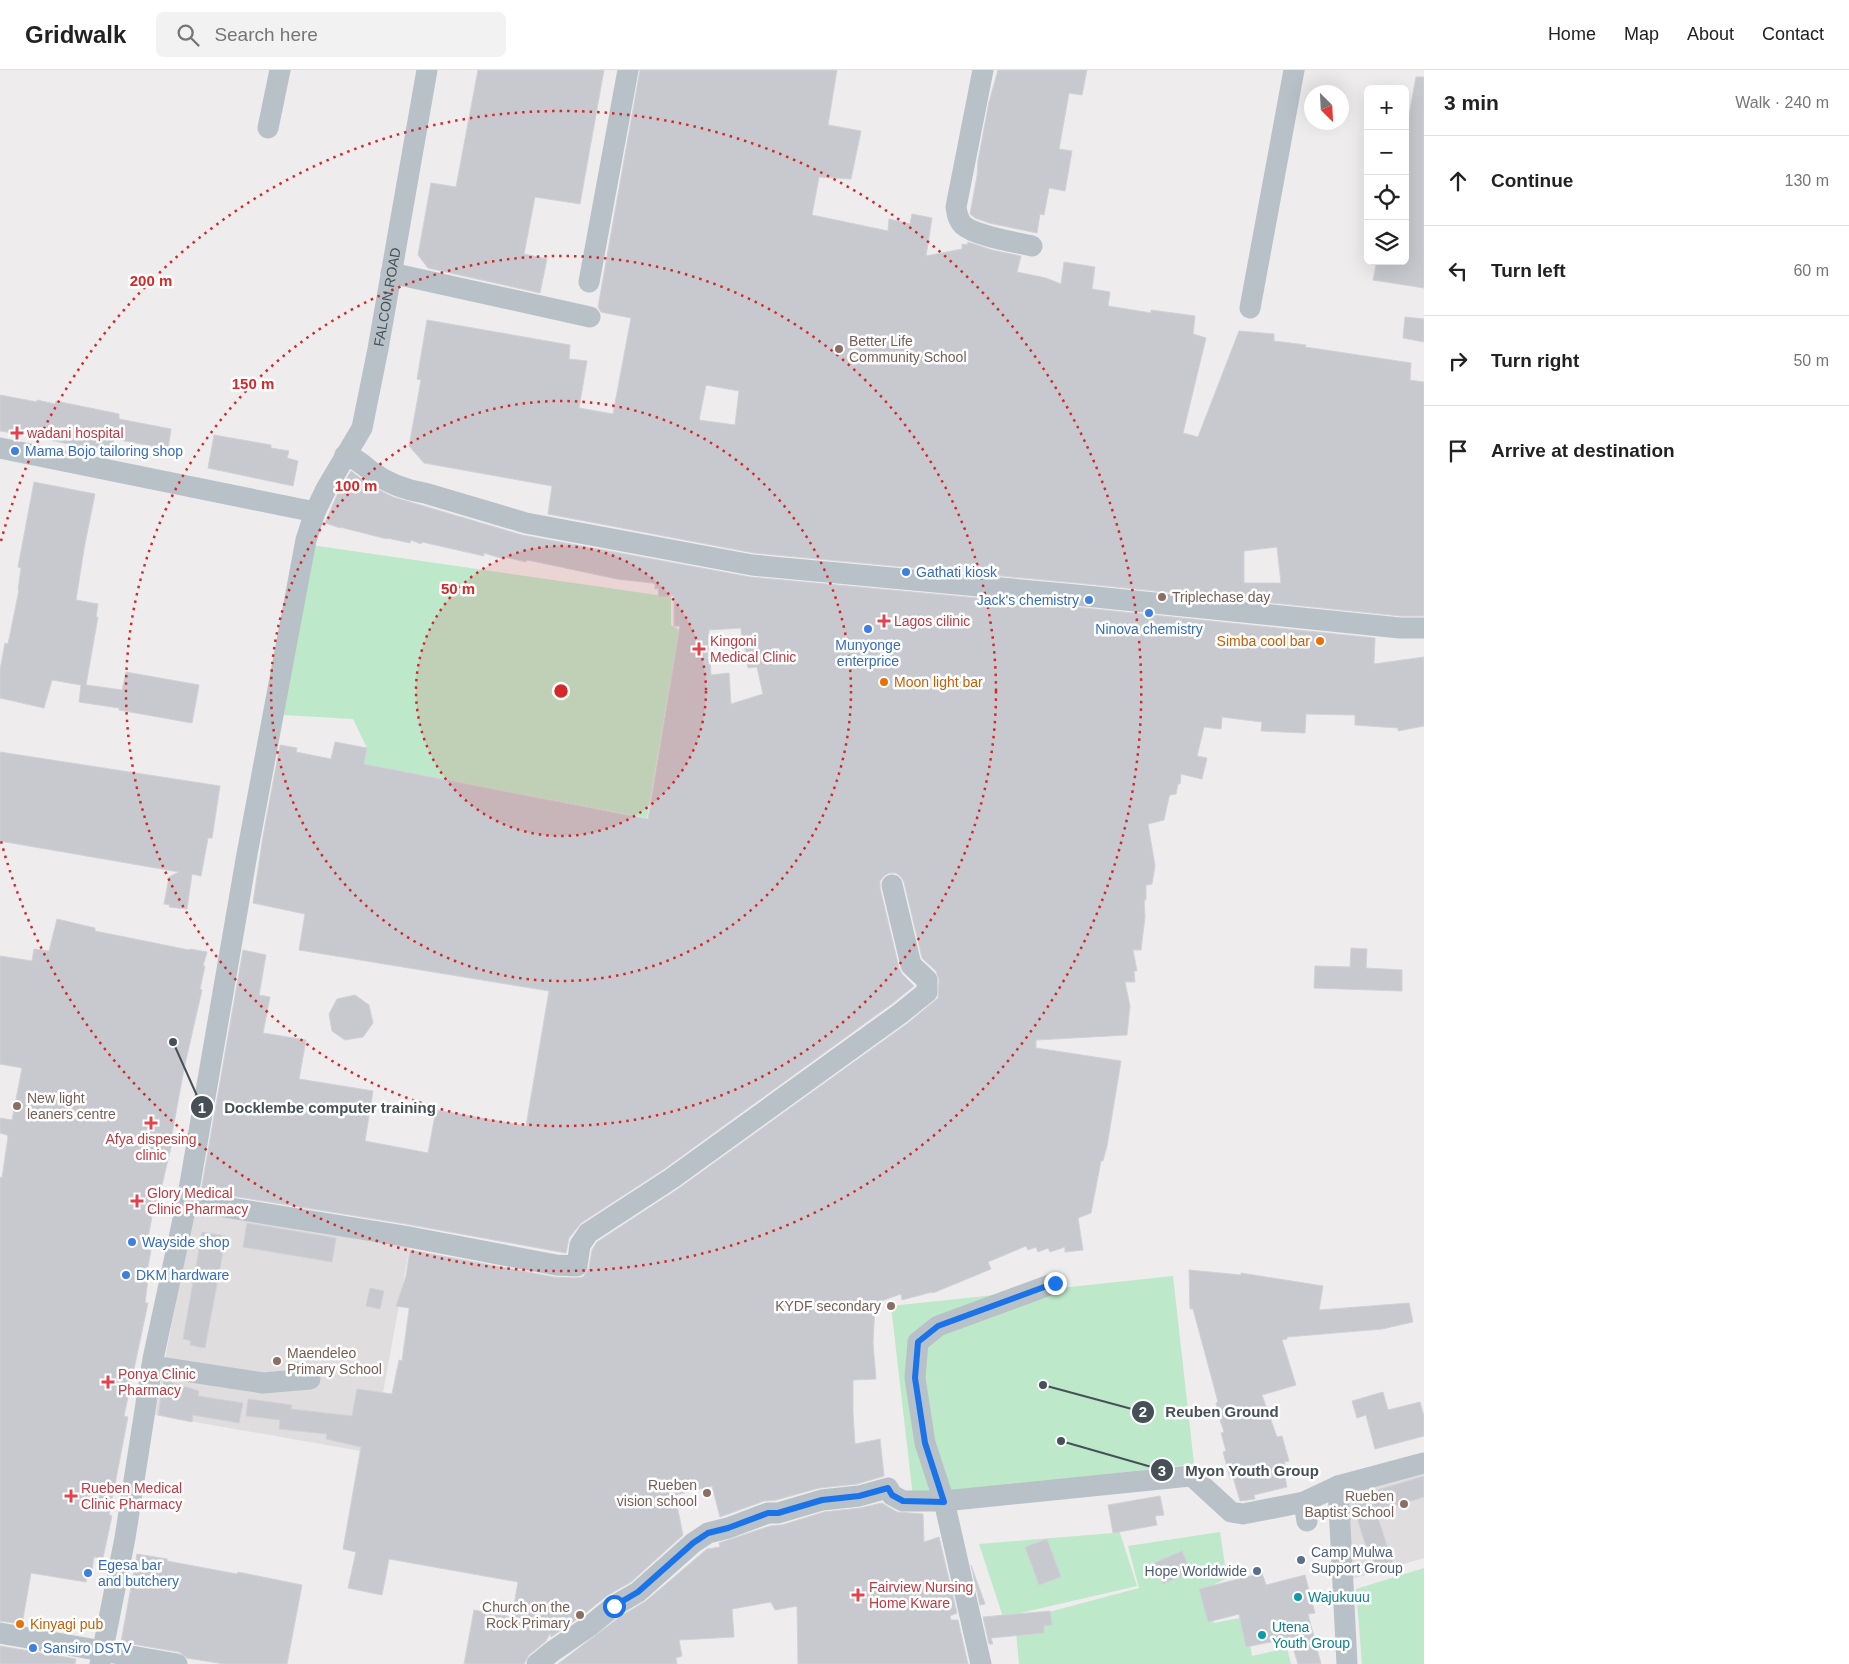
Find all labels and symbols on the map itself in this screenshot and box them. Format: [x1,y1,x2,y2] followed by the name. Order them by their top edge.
[1304,85,1349,130] north arrow
[371,246,404,348] street label: FALCON ROAD
[130,272,172,289] text: 200 m
[849,333,967,365] place label: Better Life Community School
[833,343,845,355] marker: Better Life Community School
[232,375,274,392] text: 150 m
[26,425,124,441] place label: wadani hospital
[11,427,23,439] marker: wadani hospital
[25,443,183,459] place label: Mama Bojo tailoring shop
[9,445,21,457] marker: Mama Bojo tailoring shop
[335,477,377,494] text: 100 m
[916,564,998,580] place label: Gathati kiosk
[900,566,912,578] marker: Gathati kiosk
[441,580,475,597] text: 50 m
[1172,589,1270,605] place label: Triplechase day
[1156,591,1168,603] marker: Triplechase day
[977,592,1079,608] place label: Jack's chemistry
[1083,594,1095,606] marker: Jack's chemistry
[1143,607,1155,619] marker: Ninova chemistry
[894,613,970,629] place label: Lagos cilinic
[878,615,890,627] marker: Lagos cilinic
[1095,621,1203,637] place label: Ninova chemistry
[862,623,874,635] marker: Munyonge enterprice
[710,633,796,665] place label: Kingoni Medical Clinic
[1217,633,1310,649] place label: Simba cool bar
[1314,635,1326,647] marker: Simba cool bar
[835,637,901,669] place label: Munyonge enterprice
[692,642,706,656] marker: Kingoni Medical Clinic
[894,674,983,690] place label: Moon light bar
[878,676,890,688] marker: Moon light bar
[552,682,570,700] centre of rings
[27,1090,116,1122] place label: New light leaners centre
[189,1092,446,1122] callout: Docklembe computer training
[198,1099,206,1116] text: 1
[224,1099,436,1116] text: Docklembe computer training
[11,1100,23,1112] marker: New light leaners centre
[145,1117,157,1129] marker: Afya dispesing clinic
[105,1131,197,1163] place label: Afya dispesing clinic
[147,1185,248,1217] place label: Glory Medical Clinic Pharmacy
[131,1195,143,1207] marker: Glory Medical Clinic Pharmacy
[142,1234,230,1250] place label: Wayside shop
[126,1236,138,1248] marker: Wayside shop
[136,1267,230,1283] place label: DKM hardware
[120,1269,132,1281] marker: DKM hardware
[1044,1272,1067,1295] route end
[775,1298,881,1314] place label: KYDF secondary
[885,1300,897,1312] marker: KYDF secondary
[287,1345,382,1377] place label: Maendeleo Primary School
[271,1355,283,1367] marker: Maendeleo Primary School
[118,1366,196,1398] place label: Ponya Clinic Pharmacy
[102,1376,114,1388] marker: Ponya Clinic Pharmacy
[1131,1397,1289,1427] callout: Reuben Ground
[1139,1403,1147,1420] text: 2
[1165,1403,1279,1420] text: Reuben Ground
[1150,1455,1329,1485] callout: Myon Youth Group
[1158,1462,1166,1479] text: 3
[1185,1462,1319,1479] text: Myon Youth Group
[617,1477,697,1509] place label: Rueben vision school
[81,1480,182,1512] place label: Rueben Medical Clinic Pharmacy
[701,1487,713,1499] marker: Rueben vision school
[1305,1488,1394,1520] place label: Rueben Baptist School
[65,1490,77,1502] marker: Rueben Medical Clinic Pharmacy
[1398,1498,1410,1510] marker: Rueben Baptist School
[1311,1544,1403,1576] place label: Camp Mulwa Support Group
[1295,1554,1307,1566] marker: Camp Mulwa Support Group
[98,1557,179,1589] place label: Egesa bar and butchery
[1145,1563,1247,1579] place label: Hope Worldwide
[1251,1565,1263,1577] marker: Hope Worldwide
[82,1567,94,1579] marker: Egesa bar and butchery
[869,1579,973,1611] place label: Fairview Nursing Home Kware
[851,1588,865,1602] marker: Fairview Nursing Home Kware
[1308,1589,1370,1605] place label: Wajukuuu
[1292,1591,1304,1603] marker: Wajukuuu
[603,1595,626,1618] route start
[482,1599,570,1631] place label: Church on the Rock Primary
[574,1609,586,1621] marker: Church on the Rock Primary
[30,1616,103,1632] place label: Kinyagi pub
[14,1618,26,1630] marker: Kinyagi pub
[1272,1619,1350,1651] place label: Utena Youth Group
[1256,1629,1268,1641] marker: Utena Youth Group
[43,1640,132,1656] place label: Sansiro DSTV
[27,1642,39,1654] marker: Sansiro DSTV

